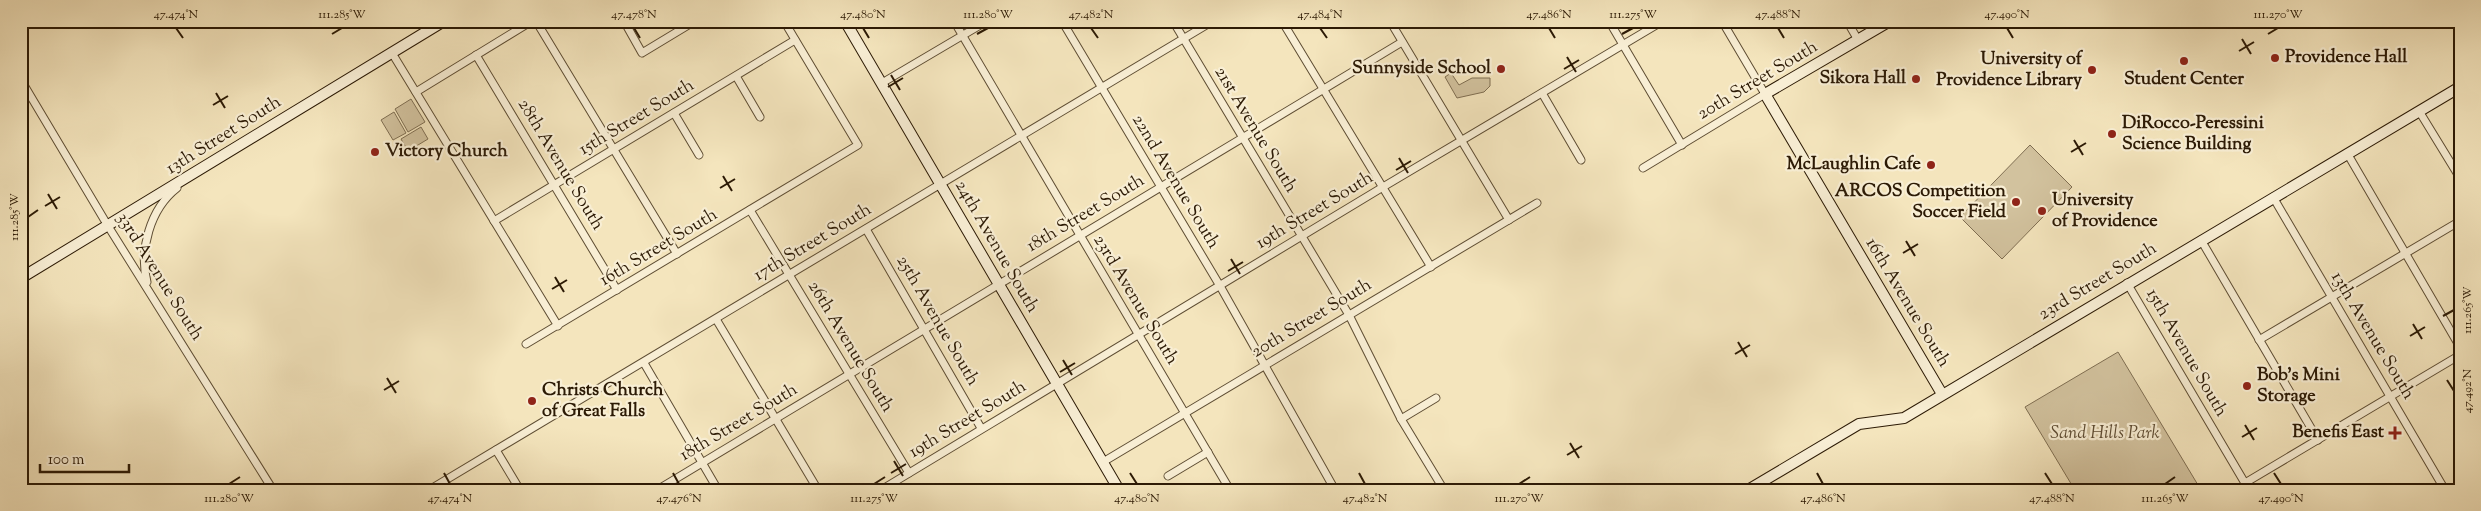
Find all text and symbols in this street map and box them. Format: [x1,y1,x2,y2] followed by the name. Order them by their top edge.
[154,6,199,24] text: 47.474°N
[318,6,366,24] text: 111.285°W
[611,6,657,24] text: 47.478°N
[840,6,886,24] text: 47.480°N
[963,6,1013,24] text: 111.280°W
[1069,6,1114,24] text: 47.482°N
[1297,6,1343,24] text: 47.484°N
[1526,6,1572,24] text: 47.486°N
[1609,6,1657,24] text: 111.275°W
[1755,6,1801,24] text: 47.488°N
[1984,6,2030,24] text: 47.490°N
[2253,6,2303,24] text: 111.270°W
[1693,35,1824,127] street label: 20th Street South
[2285,45,2408,71] place label: Providence Hall
[1936,47,2084,94] place label: University of Providence Library
[2269,52,2281,64] marker: Providence Hall
[2178,55,2190,67] marker: Student Center
[1352,56,1492,82] place label: Sunnyside School
[1207,62,1303,198] street label: 21st Avenue South
[1495,63,1507,75] marker: Sunnyside School
[2086,64,2098,76] marker: University of Providence Library
[1819,66,1907,92] place label: Sikora Hall
[2124,67,2244,93] place label: Student Center
[574,73,700,163] street label: 15th Street South
[1910,73,1922,85] marker: Sikora Hall
[161,90,287,182] street label: 13th Street South
[510,94,610,236] street label: 28th Avenue South
[1124,110,1226,255] street label: 22nd Avenue South
[2122,111,2265,158] place label: DiRocco-Peressini Science Building
[2106,128,2118,140] marker: DiRocco-Peressini Science Building
[385,139,508,165] place label: Victory Church
[369,146,381,158] marker: Victory Church
[1787,152,1922,178] place label: McLaughlin Cafe
[1925,159,1937,171] marker: McLaughlin Cafe
[1251,165,1379,256] street label: 19th Street South
[1022,168,1150,260] street label: 18th Street South
[947,176,1045,319] street label: 24th Avenue South
[1835,179,2007,226] place label: ARCOS Competition Soccer Field
[2052,188,2158,235] place label: University of Providence
[6,193,24,241] text: 111.285°W
[2010,196,2022,208] marker: ARCOS Competition Soccer Field
[749,197,877,289] street label: 17th Street South
[595,202,723,294] street label: 16th Street South
[2036,205,2048,217] marker: University of Providence
[109,208,209,346] street label: 33rd Avenue South
[1086,230,1184,370] street label: 23rd Avenue South
[1858,233,1956,373] street label: 16th Avenue South
[2034,236,2163,328] street label: 23rd Street South
[889,251,985,391] street label: 25th Avenue South
[2323,267,2421,405] street label: 13th Avenue South
[1247,273,1378,365] street label: 20th Street South
[800,276,900,418] street label: 26th Avenue South
[2139,284,2234,422] street label: 15th Avenue South
[2459,286,2477,334] text: 111.265°W
[2257,363,2341,410] place label: Bob's Mini Storage
[2459,368,2477,413] text: 47.492°N
[904,374,1032,465] street label: 19th Street South
[675,377,803,469] street label: 18th Street South
[542,378,664,425] place label: Christs Church of Great Falls
[2241,380,2253,392] marker: Bob's Mini Storage
[526,395,538,407] marker: Christs Church of Great Falls
[2292,420,2385,446] place label: Benefis East
[2050,421,2160,447] park label: Sand Hills Park
[2388,426,2402,440] marker: Benefis East
[40,441,129,473] scale bar
[48,450,85,471] text: 100 m
[204,490,254,508] text: 111.280°W
[428,490,473,508] text: 47.474°N
[656,490,702,508] text: 47.476°N
[850,490,898,508] text: 111.275°W
[1114,490,1160,508] text: 47.480°N
[1343,490,1388,508] text: 47.482°N
[1494,490,1544,508] text: 111.270°W
[1800,490,1846,508] text: 47.486°N
[2029,490,2075,508] text: 47.488°N
[2141,490,2189,508] text: 111.265°W
[2258,490,2304,508] text: 47.490°N

